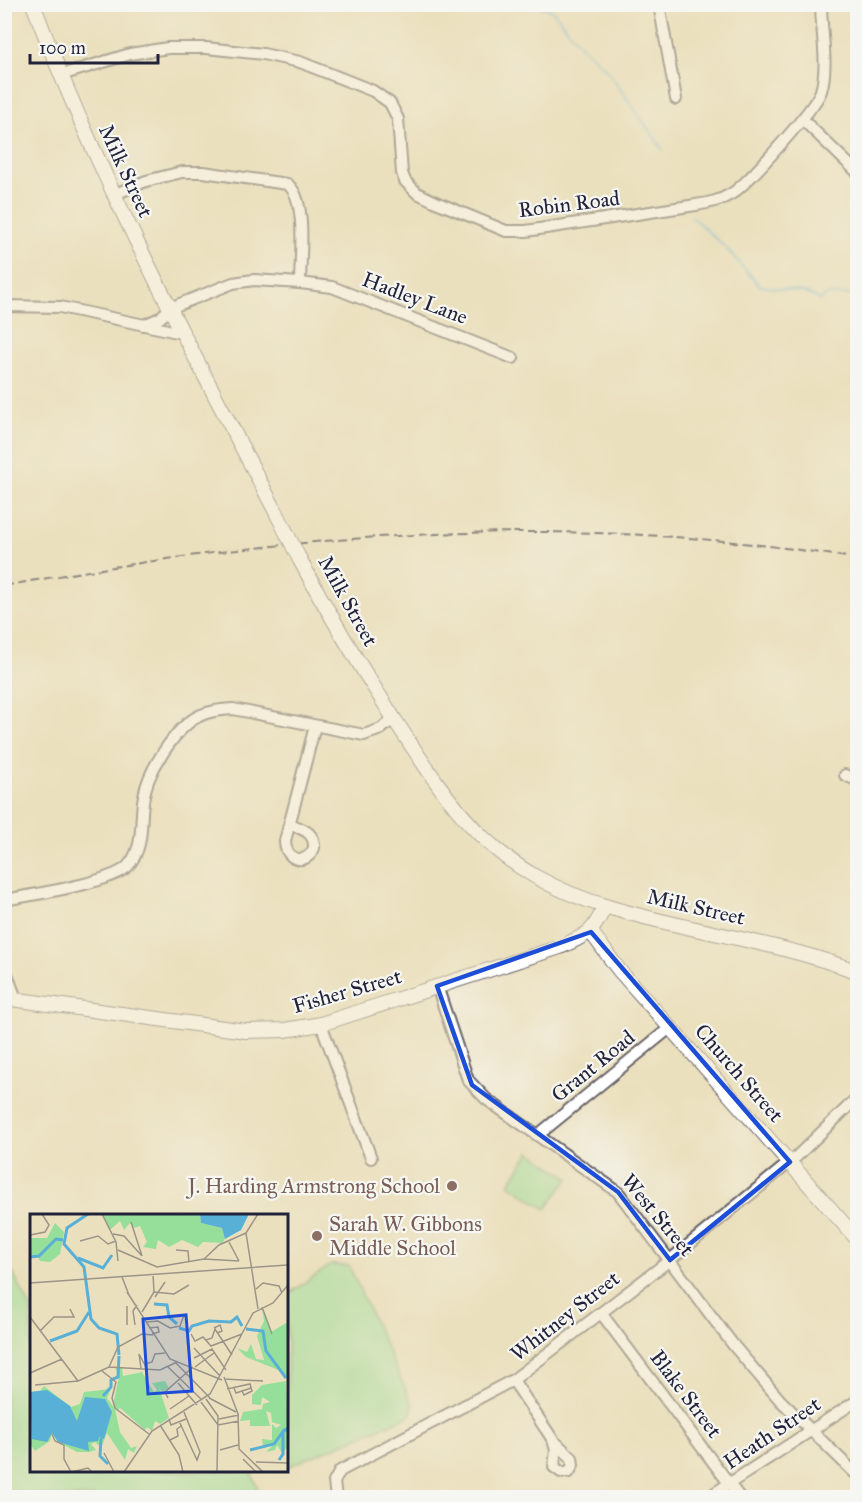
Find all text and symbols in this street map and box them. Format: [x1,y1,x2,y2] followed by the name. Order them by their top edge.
[30,27,158,65] scale bar
[39,37,86,59] text: 100 m
[93,120,159,222] street label: Milk Street
[517,185,622,223] street label: Robin Road
[359,266,472,330] street label: Hadley Lane
[312,551,384,651] street label: Milk Street
[645,883,748,931] street label: Milk Street
[290,963,405,1019] street label: Fisher Street
[689,1018,789,1128] street label: Church Street
[546,1024,640,1108] street label: Grant Road
[616,1168,700,1262] street label: West Street
[186,1173,440,1199] place label: J. Harding Armstrong School
[445,1179,459,1193] marker: J. Harding Armstrong School
[329,1211,482,1261] place label: Sarah W. Gibbons Middle School
[30,1214,288,1472] inset map
[310,1229,324,1243] marker: Sarah W. Gibbons Middle School
[505,1265,625,1367] street label: Whitney Street
[644,1345,728,1444] street label: Blake Street
[719,1391,826,1475] street label: Heath Street

